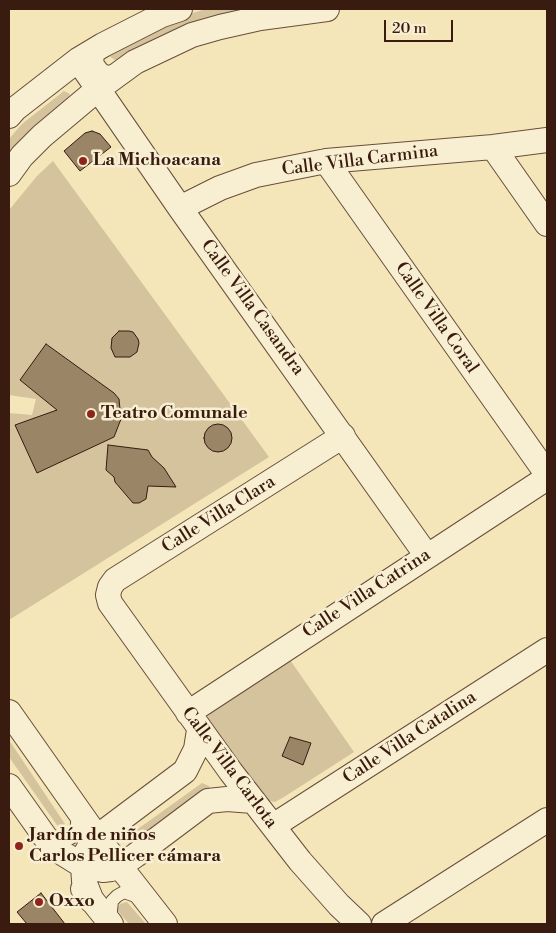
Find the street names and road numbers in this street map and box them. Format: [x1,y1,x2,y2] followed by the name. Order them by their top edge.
[281,141,439,181] street label: Calle Villa Carmina
[196,236,308,380] street label: Calle Villa Casandra
[390,258,482,378] street label: Calle Villa Coral
[158,471,280,559] street label: Calle Villa Clara
[299,545,435,643] street label: Calle Villa Catrina
[339,687,481,789] street label: Calle Villa Catalina
[176,703,282,833] street label: Calle Villa Carlota

